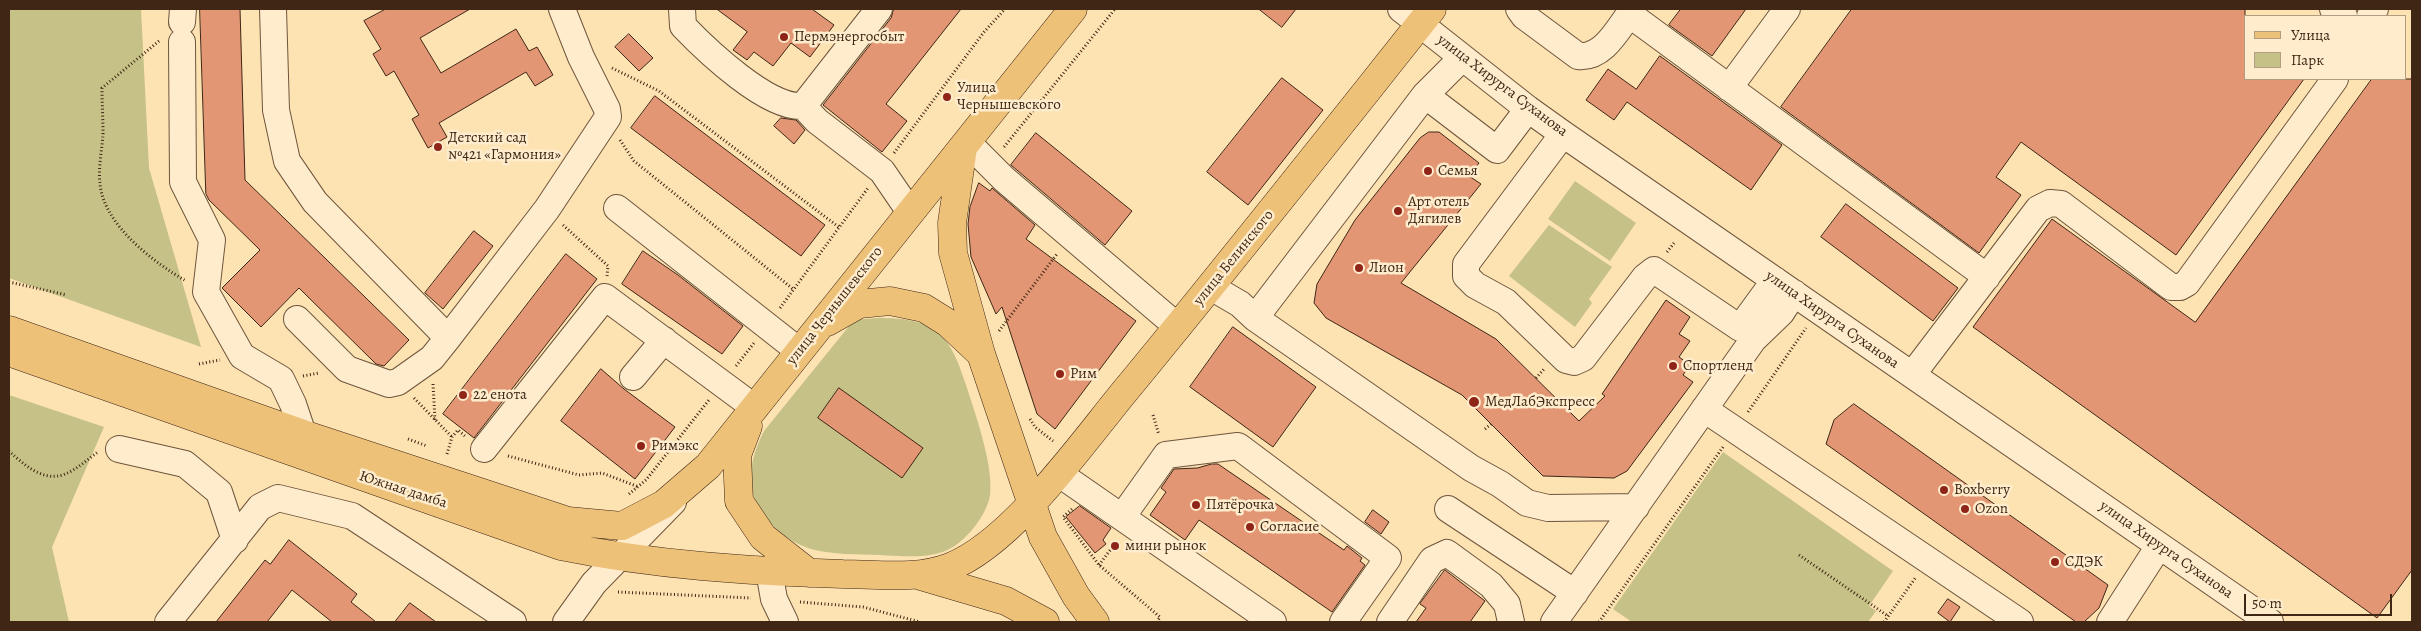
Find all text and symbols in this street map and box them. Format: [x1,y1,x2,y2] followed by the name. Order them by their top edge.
[2244,15,2406,80] legend
[2291,25,2330,45] text: Улица
[794,28,904,46] place label: Пермэнергосбыт
[778,31,790,43] marker: Пермэнергосбыт
[1433,31,1571,141] street label: улица Хирурга Суханова
[2291,50,2324,70] text: Парк
[957,79,1061,114] place label: Улица Чернышевского
[941,91,953,103] marker: Улица Чернышевского
[448,129,561,164] place label: Детский сад №421 «Гармония»
[432,141,444,153] marker: Детский сад №421 «Гармония»
[1438,162,1478,180] place label: Семья
[1422,165,1434,177] marker: Семья
[1408,193,1469,228] place label: Арт отель Дягилев
[1392,205,1404,217] marker: Арт отель Дягилев
[1190,207,1278,309] street label: улица Белинского
[783,243,887,369] street label: улица Чернышевского
[1369,259,1404,277] place label: Лион
[1353,262,1365,274] marker: Лион
[1762,267,1902,373] street label: улица Хирурга Суханова
[1683,357,1753,375] place label: Спортленд
[1667,360,1679,372] marker: Спортленд
[1070,365,1097,383] place label: Рим
[1054,368,1066,380] marker: Рим
[473,386,527,404] place label: 22 енота
[457,389,469,401] marker: 22 енота
[1485,393,1595,411] place label: МедЛабЭкспресс
[1467,395,1481,409] marker: МедЛабЭкспресс
[651,437,699,455] place label: Римэкс
[635,440,647,452] marker: Римэкс
[357,467,449,513] street label: Южная дамба
[1954,481,2010,499] place label: Boxberry
[1938,484,1950,496] marker: Boxberry
[1206,496,1274,514] place label: Пятёрочка
[2096,497,2236,603] street label: улица Хирурга Суханова
[1190,499,1202,511] marker: Пятёрочка
[1975,500,2008,518] place label: Ozon
[1959,503,1971,515] marker: Ozon
[1260,518,1319,536] place label: Согласие
[1244,521,1256,533] marker: Согласие
[1125,537,1206,555] place label: мини рынок
[1109,540,1121,552] marker: мини рынок
[2065,553,2103,571] place label: СДЭК
[2049,556,2061,568] marker: СДЭК
[2246,584,2394,616] scale bar
[2252,593,2282,613] text: 50 m

